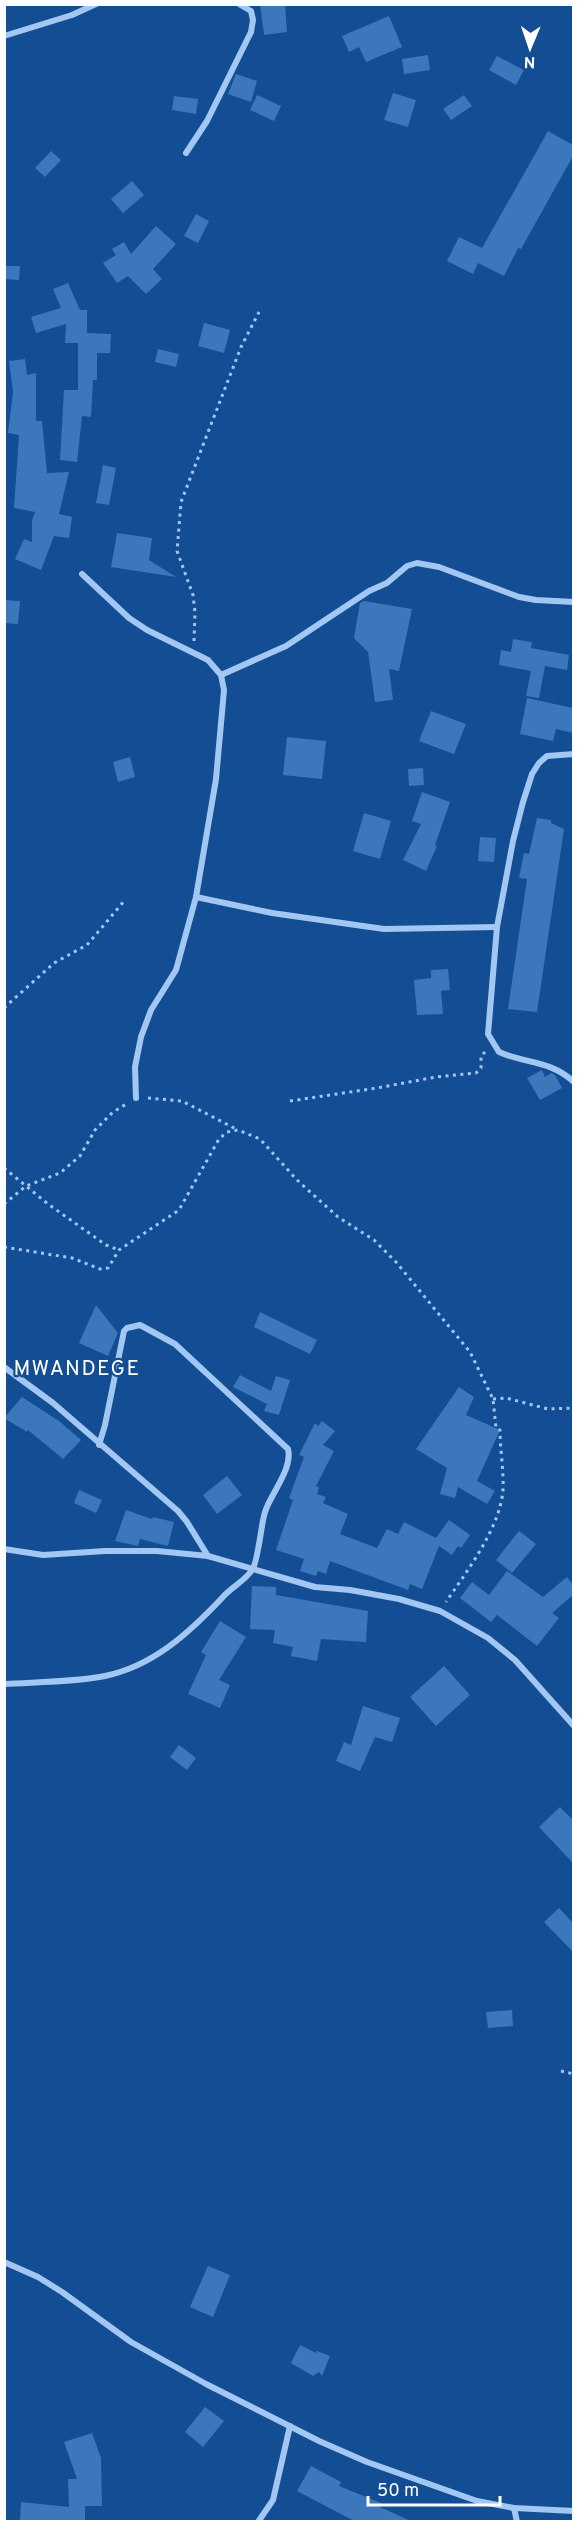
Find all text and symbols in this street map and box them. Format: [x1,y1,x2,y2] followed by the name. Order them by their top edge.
[500,18,560,78] north arrow
[523,51,536,71] text: N
[13,1356,141,1383] district label: MWANDEGE
[368,2469,500,2507] scale bar
[377,2480,419,2503] text: 50 m

